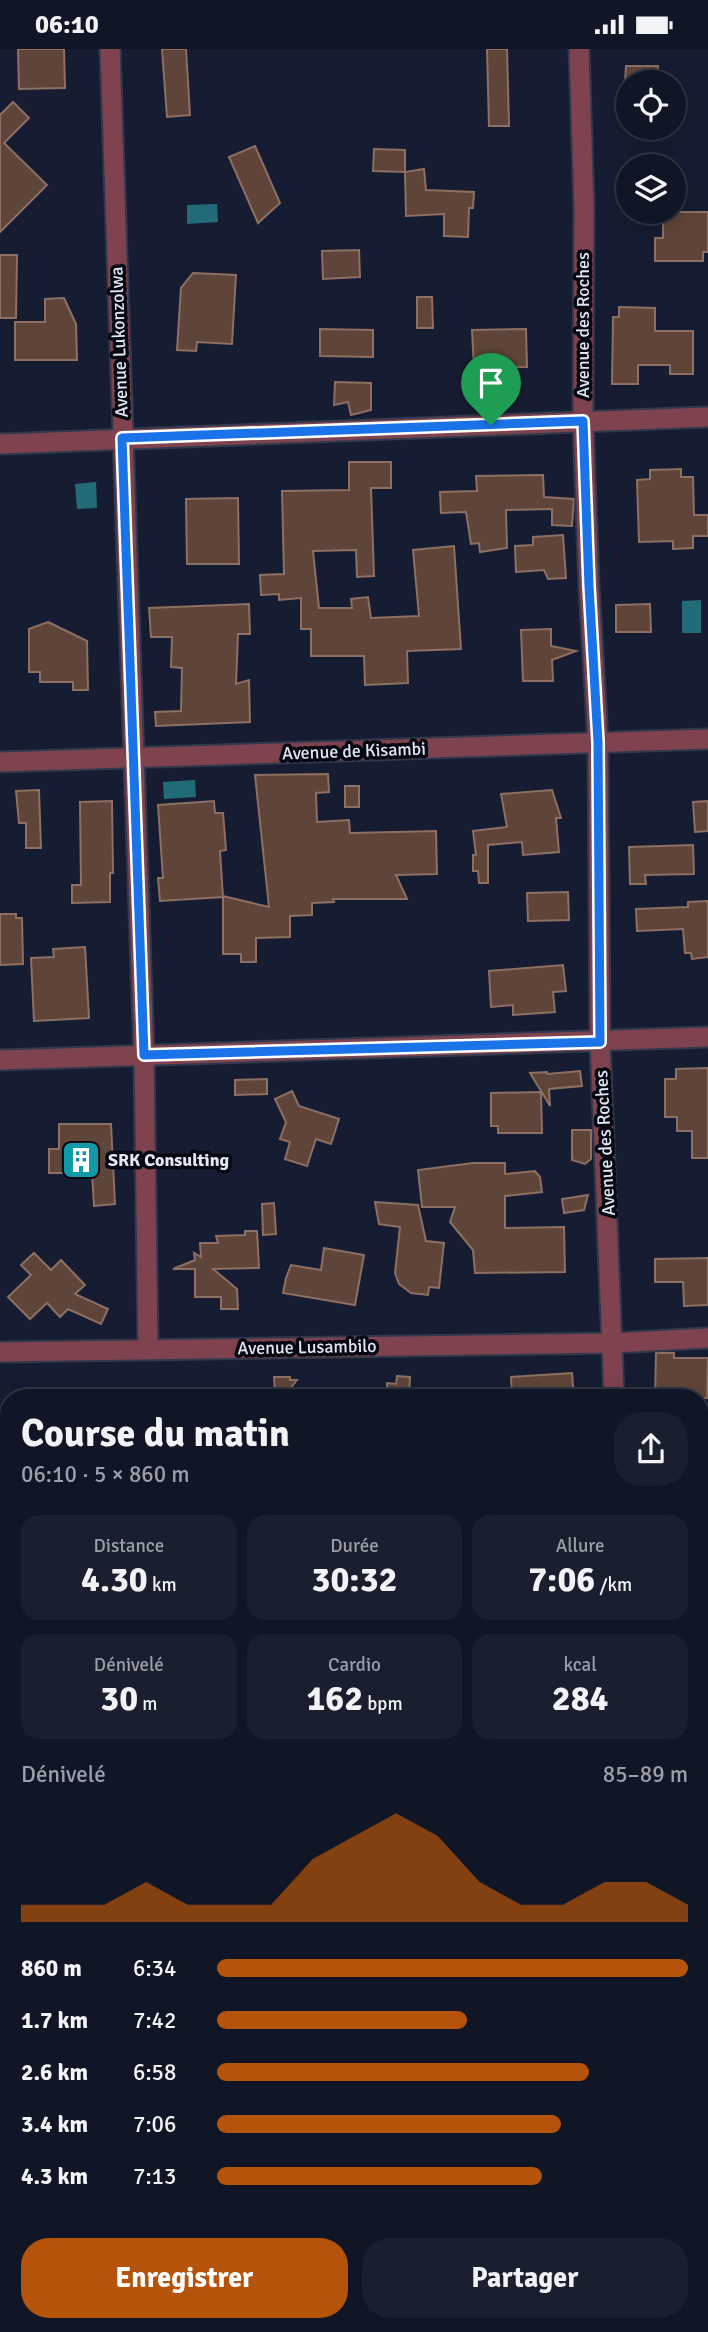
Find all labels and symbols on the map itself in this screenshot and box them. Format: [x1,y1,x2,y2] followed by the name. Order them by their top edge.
[572,252,594,398] street label: Avenue des Roches
[105,266,133,418] street label: Avenue Lukonzolwa
[461,353,521,425] pin
[282,737,426,765] street label: Avenue de Kisambi
[590,1070,620,1216] street label: Avenue des Roches
[60,1139,102,1181] building icon: SRK Consulting
[108,1149,230,1171] place label: SRK Consulting
[237,1335,377,1359] street label: Avenue Lusambilo

